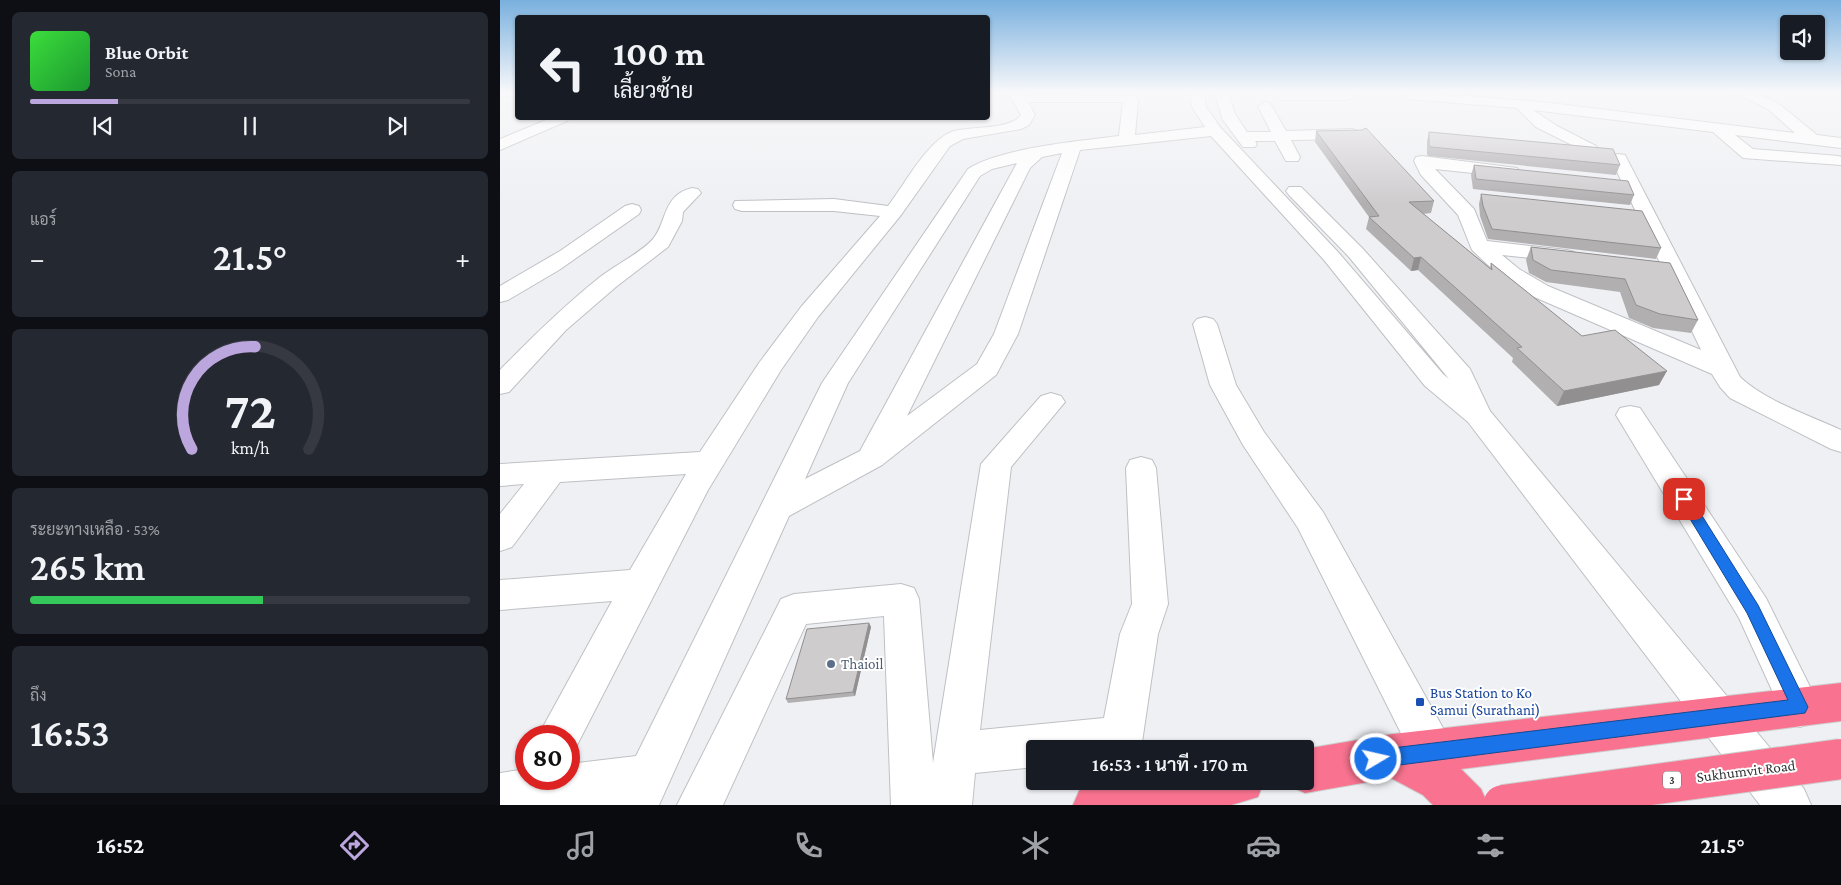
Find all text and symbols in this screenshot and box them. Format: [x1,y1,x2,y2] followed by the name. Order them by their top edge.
[1780,15,1825,60] map controls
[1780,15,1825,60] button: sound
[613,34,705,73] text: 100 m
[530,35,595,100] icon: left
[105,42,188,63] text: Blue Orbit
[105,63,136,80] text: Sona
[613,78,693,103] text: เลี้ยวซ้าย
[89,112,117,140] icon: previous
[236,112,264,140] icon: pause
[383,112,411,140] icon: next
[30,211,56,228] text: แอร์
[213,236,287,278] text: 21.5°
[30,243,45,274] text: −
[455,243,470,274] text: +
[224,381,276,439] text: 72
[231,438,270,458] text: km/h
[1663,478,1705,520] pin
[1670,485,1698,513] icon: arrive
[30,521,160,538] text: ระยะทางเหลือ · 53%
[30,546,145,588] text: 265 km
[841,656,883,672] place label: Thaioil
[825,658,837,670] marker: Thaioil
[1430,685,1540,719] place label: Bus Station to Ko Samui (Surathani)
[30,687,47,704] text: ถึง
[1414,696,1426,708] marker: Bus Station to Ko Samui (Surathani)
[30,712,110,754] text: 16:53
[515,725,580,790] speed limit sign: 80
[1349,732,1401,784] position arrow
[1092,754,1248,775] text: 16:53 · 1 นาที · 170 m
[1696,757,1796,785] street label: Sukhumvit Road
[1663,772,1681,788] road number: 3
[337,828,372,863] icon: directions
[564,828,599,863] icon: music
[791,828,826,863] icon: phone
[1018,828,1053,863] icon: climate
[1246,828,1281,863] icon: car
[1473,828,1508,863] icon: filters
[96,833,144,858] text: 16:52
[1700,833,1745,858] text: 21.5°

